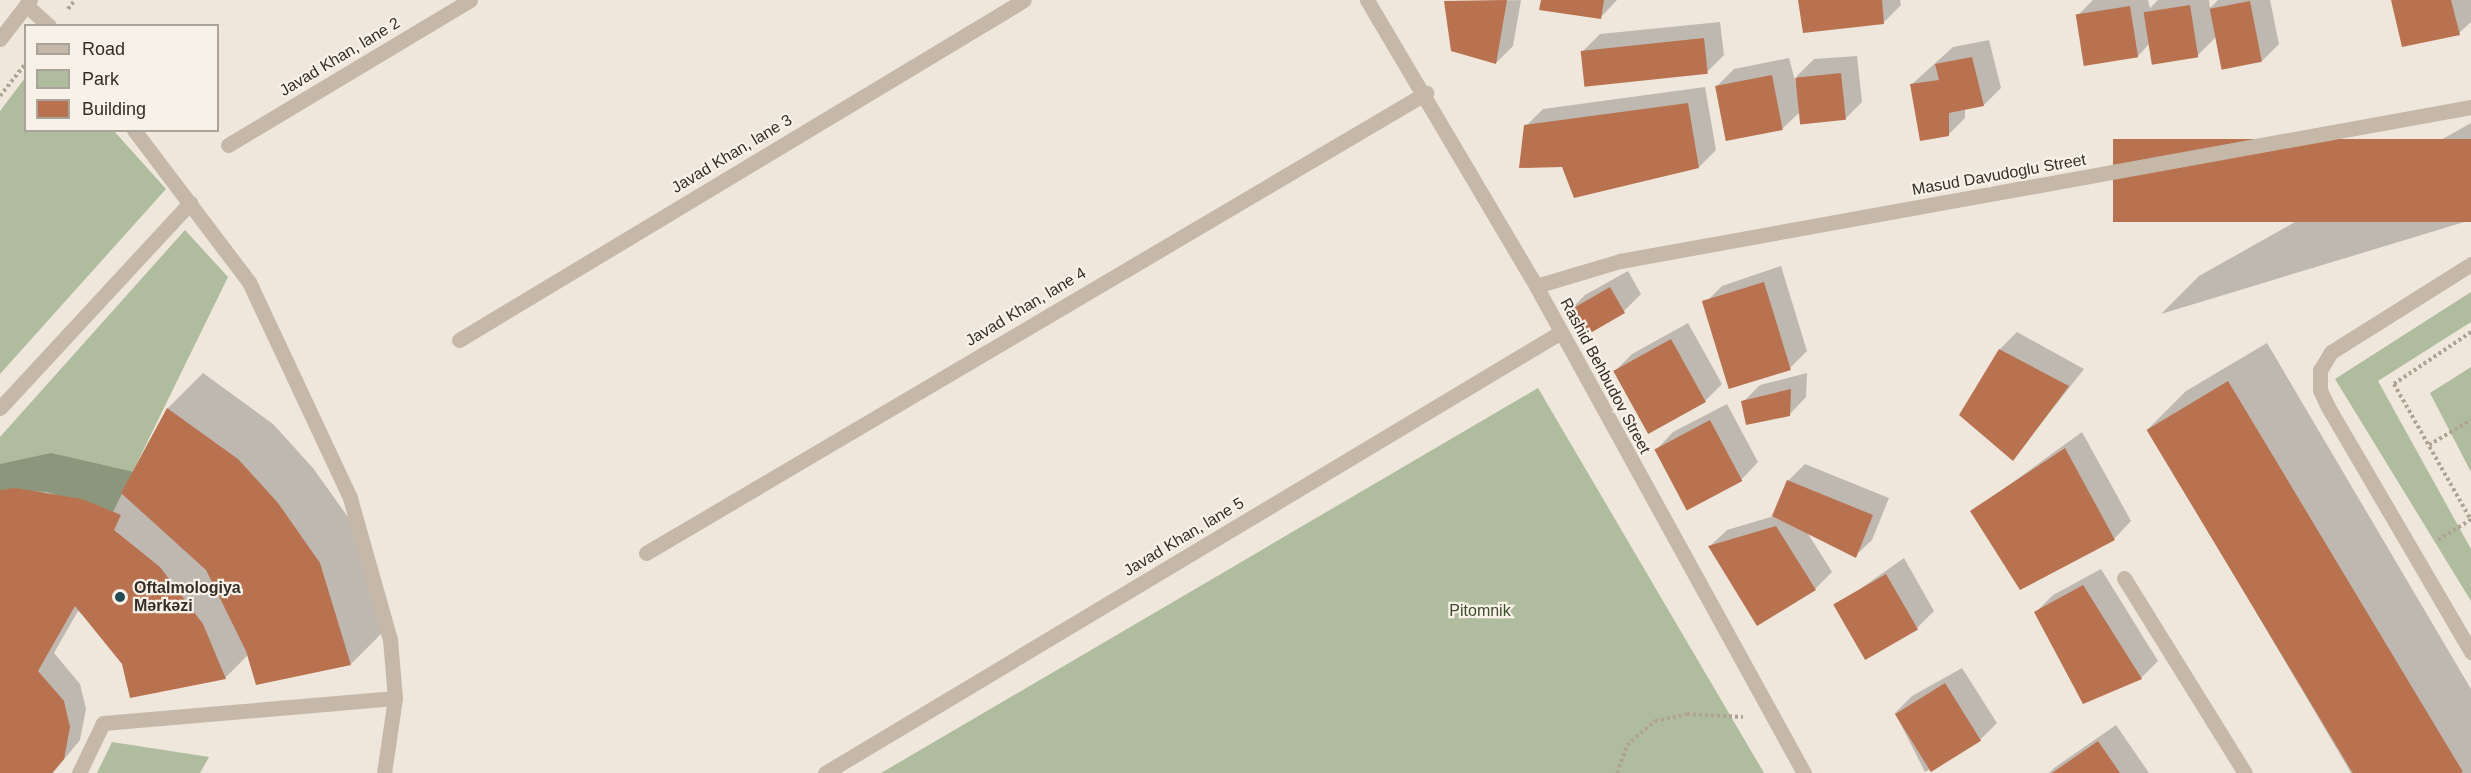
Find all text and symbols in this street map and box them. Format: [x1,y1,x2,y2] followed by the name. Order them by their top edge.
[276,13,404,101] street label: Javad Khan, lane 2
[24,24,219,132] legend
[82,39,125,59] text: Road
[82,69,119,89] text: Park
[82,99,146,119] text: Building
[668,110,796,198] street label: Javad Khan, lane 3
[1911,150,2087,200] street label: Masud Davudoglu Street
[962,263,1090,351] street label: Javad Khan, lane 4
[1556,295,1654,457] street label: Rashid Behbudov Street
[1120,493,1248,581] street label: Javad Khan, lane 5
[134,578,241,616] place label: Oftalmologiya Mərkəzi
[111,588,129,606] marker: Oftalmologiya Mərkəzi
[1449,601,1511,621] park label: Pitomnik

